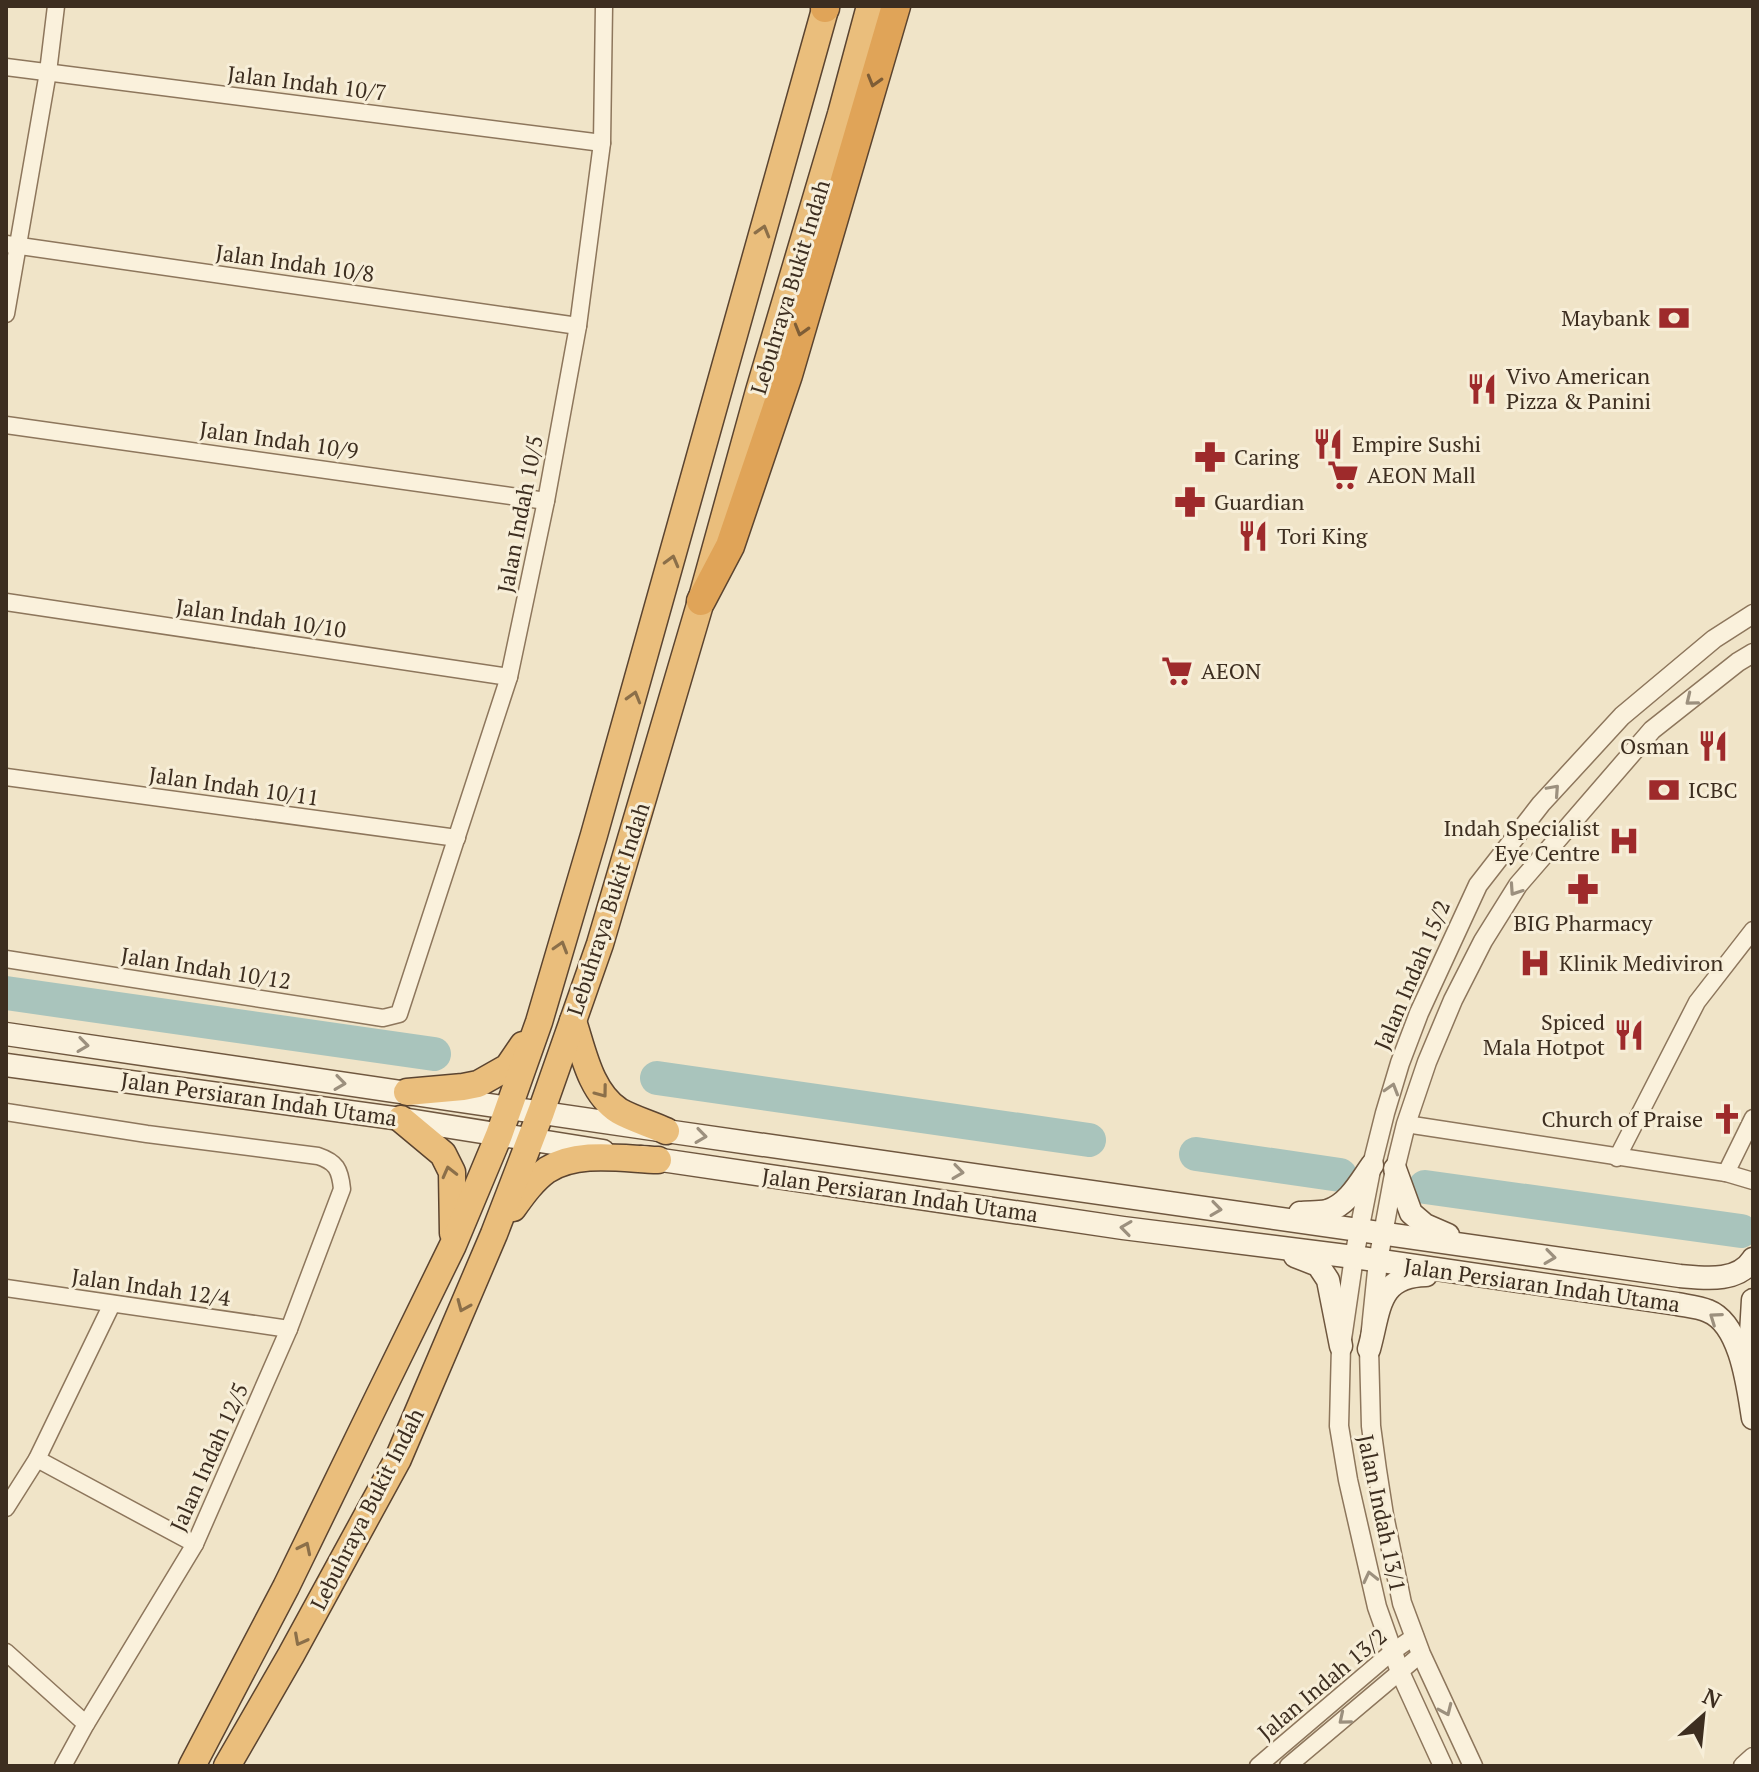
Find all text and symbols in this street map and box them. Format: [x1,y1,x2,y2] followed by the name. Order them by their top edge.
[226,58,388,107] street label: Jalan Indah 10/7
[867,73,883,87] one-way arrow
[743,176,836,397] street label: Lebuhraya Bukit Indah
[754,225,771,239] one-way arrow
[214,237,376,288] street label: Jalan Indah 10/8
[1657,301,1691,335] bank icon: Maybank
[1561,303,1651,332] place label: Maybank
[794,323,810,337] one-way arrow
[1506,361,1651,415] place label: Vivo American Pizza & Panini
[1465,372,1499,406] restaurant icon: Vivo American Pizza & Panini
[198,414,360,465] street label: Jalan Indah 10/9
[1311,427,1345,461] restaurant icon: Empire Sushi
[1352,429,1481,458] place label: Empire Sushi
[490,433,549,595] street label: Jalan Indah 10/5
[1193,440,1227,474] pharmacy icon: Caring
[1234,442,1299,471] place label: Caring
[1326,458,1360,492] supermarket icon: AEON Mall
[1367,460,1476,489] place label: AEON Mall
[1173,485,1207,519] pharmacy icon: Guardian
[1214,487,1304,516] place label: Guardian
[1236,519,1270,553] restaurant icon: Tori King
[1277,521,1368,550] place label: Tori King
[663,554,679,568] one-way arrow
[174,591,348,644] street label: Jalan Indah 10/10
[1160,654,1194,688] supermarket icon: AEON
[1201,656,1261,685] place label: AEON
[1685,690,1700,704] one-way arrow
[624,691,641,705] one-way arrow
[1696,729,1730,763] restaurant icon: Osman
[1620,731,1689,760] place label: Osman
[147,759,321,812] street label: Jalan Indah 10/11
[1647,773,1681,807] bank icon: ICBC
[1688,775,1738,804] place label: ICBC
[1545,784,1559,799] one-way arrow
[559,798,656,1019] street label: Lebuhraya Bukit Indah
[1443,813,1600,867] place label: Indah Specialist Eye Centre
[1607,824,1641,858] hospital icon: Indah Specialist Eye Centre
[1566,872,1600,906] pharmacy icon: BIG Pharmacy
[1510,882,1525,896] one-way arrow
[1367,896,1456,1054] street label: Jalan Indah 15/2
[1514,908,1653,937] place label: BIG Pharmacy
[119,940,293,995] street label: Jalan Indah 10/12
[552,940,568,954] one-way arrow
[1518,946,1552,980] hospital icon: Klinik Mediviron
[1559,948,1723,977] place label: Klinik Mediviron
[1483,1007,1605,1061] place label: Spiced Mala Hotpot
[1612,1018,1646,1052] restaurant icon: Spiced Mala Hotpot
[76,1036,90,1053] one-way arrow
[119,1065,399,1132] street label: Jalan Persiaran Indah Utama
[334,1074,347,1091] one-way arrow
[592,1083,607,1098] one-way arrow
[1383,1083,1399,1097] one-way arrow
[1710,1102,1744,1136] church icon: Church of Praise
[1541,1104,1703,1133] place label: Church of Praise
[694,1127,708,1144] one-way arrow
[760,1161,1040,1228] street label: Jalan Persiaran Indah Utama
[952,1163,965,1180] one-way arrow
[441,1165,458,1179] one-way arrow
[1209,1200,1223,1217] one-way arrow
[1119,1220,1133,1237] one-way arrow
[1544,1248,1557,1265] one-way arrow
[1402,1251,1682,1318] street label: Jalan Persiaran Indah Utama
[70,1261,233,1312] street label: Jalan Indah 12/4
[457,1298,473,1312] one-way arrow
[1709,1312,1724,1327] one-way arrow
[163,1378,254,1536] street label: Jalan Indah 12/5
[303,1403,430,1614] street label: Lebuhraya Bukit Indah
[1352,1432,1413,1594] street label: Jalan Indah 13/1
[295,1541,311,1556] one-way arrow
[1362,1571,1379,1584] one-way arrow
[1251,1621,1392,1746] street label: Jalan Indah 13/2
[294,1631,309,1646] one-way arrow
[1663,1676,1743,1756] north arrow
[1698,1681,1727,1715] text: N
[1437,1702,1453,1717] one-way arrow
[1339,1709,1353,1724] one-way arrow

